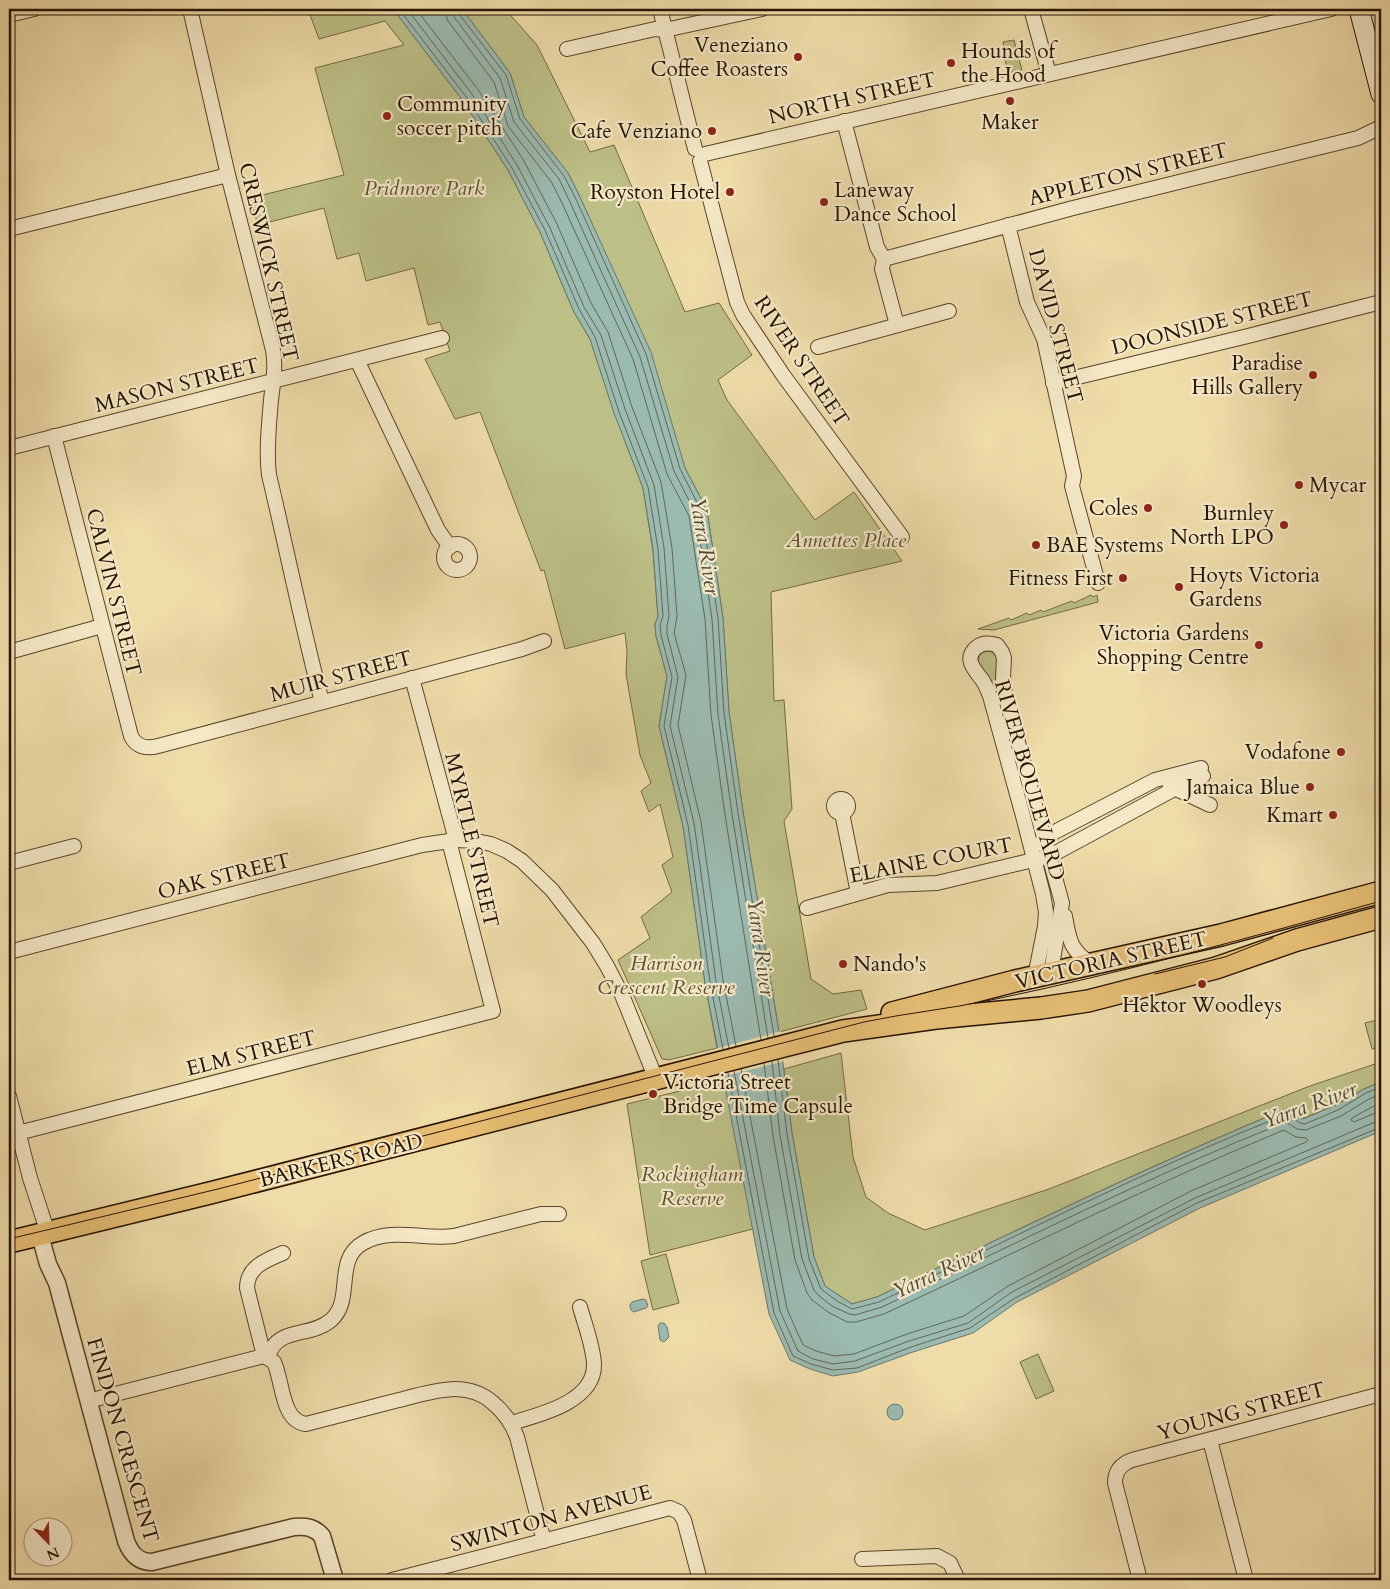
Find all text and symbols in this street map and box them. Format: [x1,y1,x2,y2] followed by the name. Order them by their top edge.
[650,31,788,84] place label: Veneziano Coffee Roasters
[961,37,1059,90] place label: Hounds of the Hood
[792,51,804,63] marker: Veneziano Coffee Roasters
[945,57,957,69] marker: Hounds of the Hood
[766,65,939,132] street label: NORTH STREET
[397,90,507,143] place label: Community soccer pitch
[1004,95,1016,107] marker: Maker
[981,108,1039,137] place label: Maker
[381,110,393,122] marker: Community soccer pitch
[571,117,702,146] place label: Cafe Venziano
[706,125,718,137] marker: Cafe Venziano
[1025,136,1231,213] street label: APPLETON STREET
[231,160,306,365] street label: CRESWICK STREET
[364,174,485,203] park label: Pridmore Park
[834,176,957,229] place label: Laneway Dance School
[590,178,720,207] place label: Royston Hotel
[724,186,736,198] marker: Royston Hotel
[818,196,830,208] marker: Laneway Dance School
[1021,246,1090,407] street label: DAVID STREET
[1108,284,1316,363] street label: DOONSIDE STREET
[747,290,856,432] street label: RIVER STREET
[1192,349,1303,402] place label: Paradise Hills Gallery
[92,351,262,420] street label: MASON STREET
[1307,369,1319,381] marker: Paradise Hills Gallery
[1309,471,1367,500] place label: Mycar
[1293,479,1305,491] marker: Mycar
[1089,494,1138,523] place label: Coles
[682,495,728,598] water label: Yarra River
[1170,499,1274,552] place label: Burnley North LPO
[1142,502,1154,514] marker: Coles
[79,505,148,679] street label: CALVIN STREET
[1278,519,1290,531] marker: Burnley North LPO
[785,526,907,555] park label: Annettes Place
[1046,531,1163,560] place label: BAE Systems
[1030,539,1042,551] marker: BAE Systems
[1189,561,1320,614] place label: Hoyts Victoria Gardens
[1008,564,1113,593] place label: Fitness First
[1117,572,1129,584] marker: Fitness First
[1173,581,1185,593] marker: Hoyts Victoria Gardens
[1097,619,1249,672] place label: Victoria Gardens Shopping Centre
[1253,639,1265,651] marker: Victoria Gardens Shopping Centre
[267,644,415,709] street label: MUIR STREET
[987,676,1072,884] street label: RIVER BOULEVARD
[1245,738,1331,767] place label: Vodafone
[1335,746,1347,758] marker: Vodafone
[437,750,506,930] street label: MYRTLE STREET
[1183,773,1300,802] place label: Jamaica Blue
[1304,781,1316,793] marker: Jamaica Blue
[1266,801,1323,830] place label: Kmart
[1327,809,1339,821] marker: Kmart
[847,830,1015,891] street label: ELAINE COURT
[155,846,294,907] street label: OAK STREET
[739,896,783,999] water label: Yarra River
[1012,924,1210,997] street label: VICTORIA STREET
[597,949,736,1002] park label: Harrison Crescent Reserve
[853,950,926,979] place label: Nando's
[837,958,849,970] marker: Nando's
[1196,978,1208,990] marker: Hektor Woodleys
[1122,991,1282,1020] place label: Hektor Woodleys
[183,1023,319,1084] street label: ELM STREET
[663,1068,853,1121] place label: Victoria Street Bridge Time Capsule
[1258,1074,1362,1136] water label: Yarra River
[647,1088,659,1100] marker: Victoria Street Bridge Time Capsule
[256,1126,426,1195] street label: BARKERS ROAD
[641,1160,743,1213] park label: Rockingham Reserve
[887,1237,990,1306] water label: Yarra River
[79,1334,166,1546] street label: FINDON CRESCENT
[1154,1375,1328,1448] street label: YOUNG STREET
[447,1478,655,1559] street label: SWINTON AVENUE
[22,1516,72,1566] north arrow
[44,1542,62,1565] text: N

